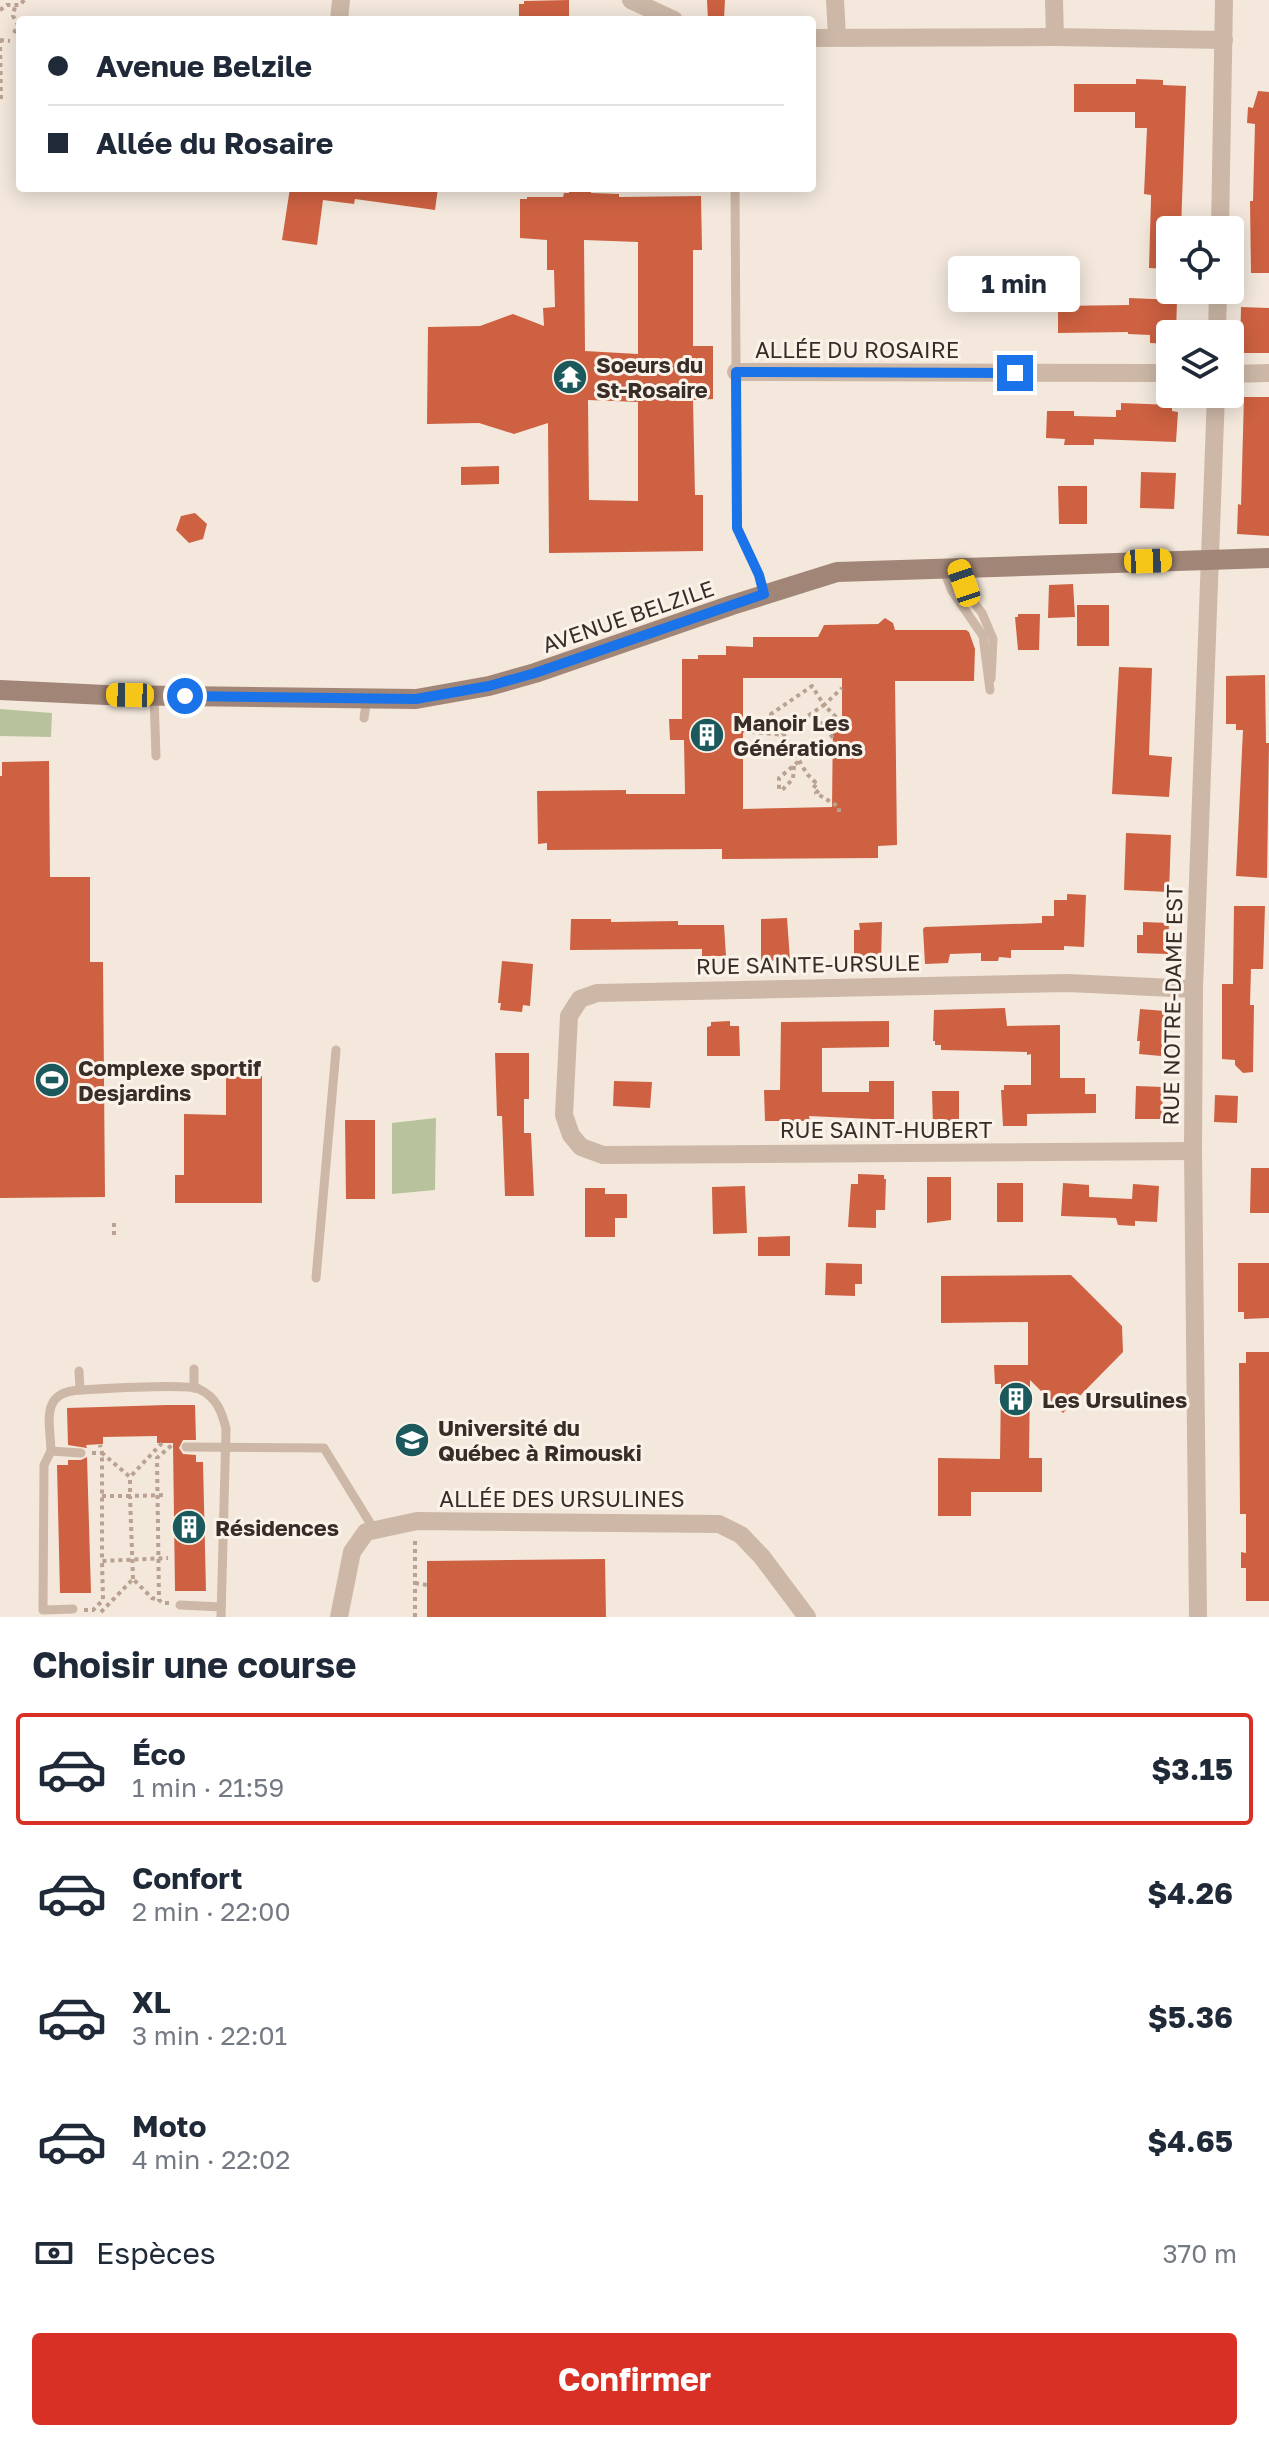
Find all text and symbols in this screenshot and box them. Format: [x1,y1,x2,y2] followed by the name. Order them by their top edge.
[96,48,312,84] text: Avenue Belzile
[96,125,333,161] text: Allée du Rosaire
[1156,216,1244,408] map controls
[1156,216,1244,304] button: locate
[949,257,1081,313] callout: 1 min
[981,268,1047,299] text: 1 min
[1156,320,1244,408] button: layers
[755,336,959,363] street label: ALLÉE DU ROSAIRE
[596,351,708,403] place label: Soeurs du St-Rosaire
[997,355,1033,391] route end
[551,358,589,396] temple icon: Soeurs du St-Rosaire
[1124,548,1172,574] car
[945,556,983,610] car
[539,574,717,658] street label: AVENUE BELZILE
[167,678,203,714] route start
[106,683,154,707] car
[733,709,863,761] place label: Manoir Les Générations
[688,716,726,754] building icon: Manoir Les Générations
[1156,884,1188,1126] street label: RUE NOTRE-DAME EST
[696,949,920,979] street label: RUE SAINTE-URSULE
[78,1054,261,1106] place label: Complexe sportif Desjardins
[33,1061,71,1099] sports icon: Complexe sportif Desjardins
[780,1116,993,1143] street label: RUE SAINT-HUBERT
[997,1380,1035,1418] building icon: Les Ursulines
[1042,1386,1187,1413] place label: Les Ursulines
[438,1414,642,1466] place label: Université du Québec à Rimouski
[393,1421,431,1459] school or university icon: Université du Québec à Rimouski
[439,1485,685,1512] street label: ALLÉE DES URSULINES
[170,1508,208,1546] building icon: Résidences
[215,1514,339,1541] place label: Résidences
[32,1643,356,1686] text: Choisir une course
[36,1733,108,1805] icon: car
[132,1736,186,1772] text: Éco
[1151,1751,1233,1787] text: $3.15
[132,1772,284,1803] text: 1 min · 21:59
[36,1857,108,1929] icon: car
[132,1860,243,1896] text: Confort
[1147,1875,1233,1911] text: $4.26
[132,1896,291,1927] text: 2 min · 22:00
[36,1981,108,2053] icon: car
[132,1984,171,2020] text: XL
[1148,1999,1233,2035] text: $5.36
[132,2020,287,2051] text: 3 min · 22:01
[36,2105,108,2177] icon: car
[132,2108,207,2144] text: Moto
[1147,2123,1233,2159] text: $4.65
[132,2144,290,2175] text: 4 min · 22:02
[32,2231,76,2275] icon: cash
[96,2235,216,2271] text: Espèces
[1162,2238,1237,2269] text: 370 m
[32,2333,1237,2425] button: Confirmer

